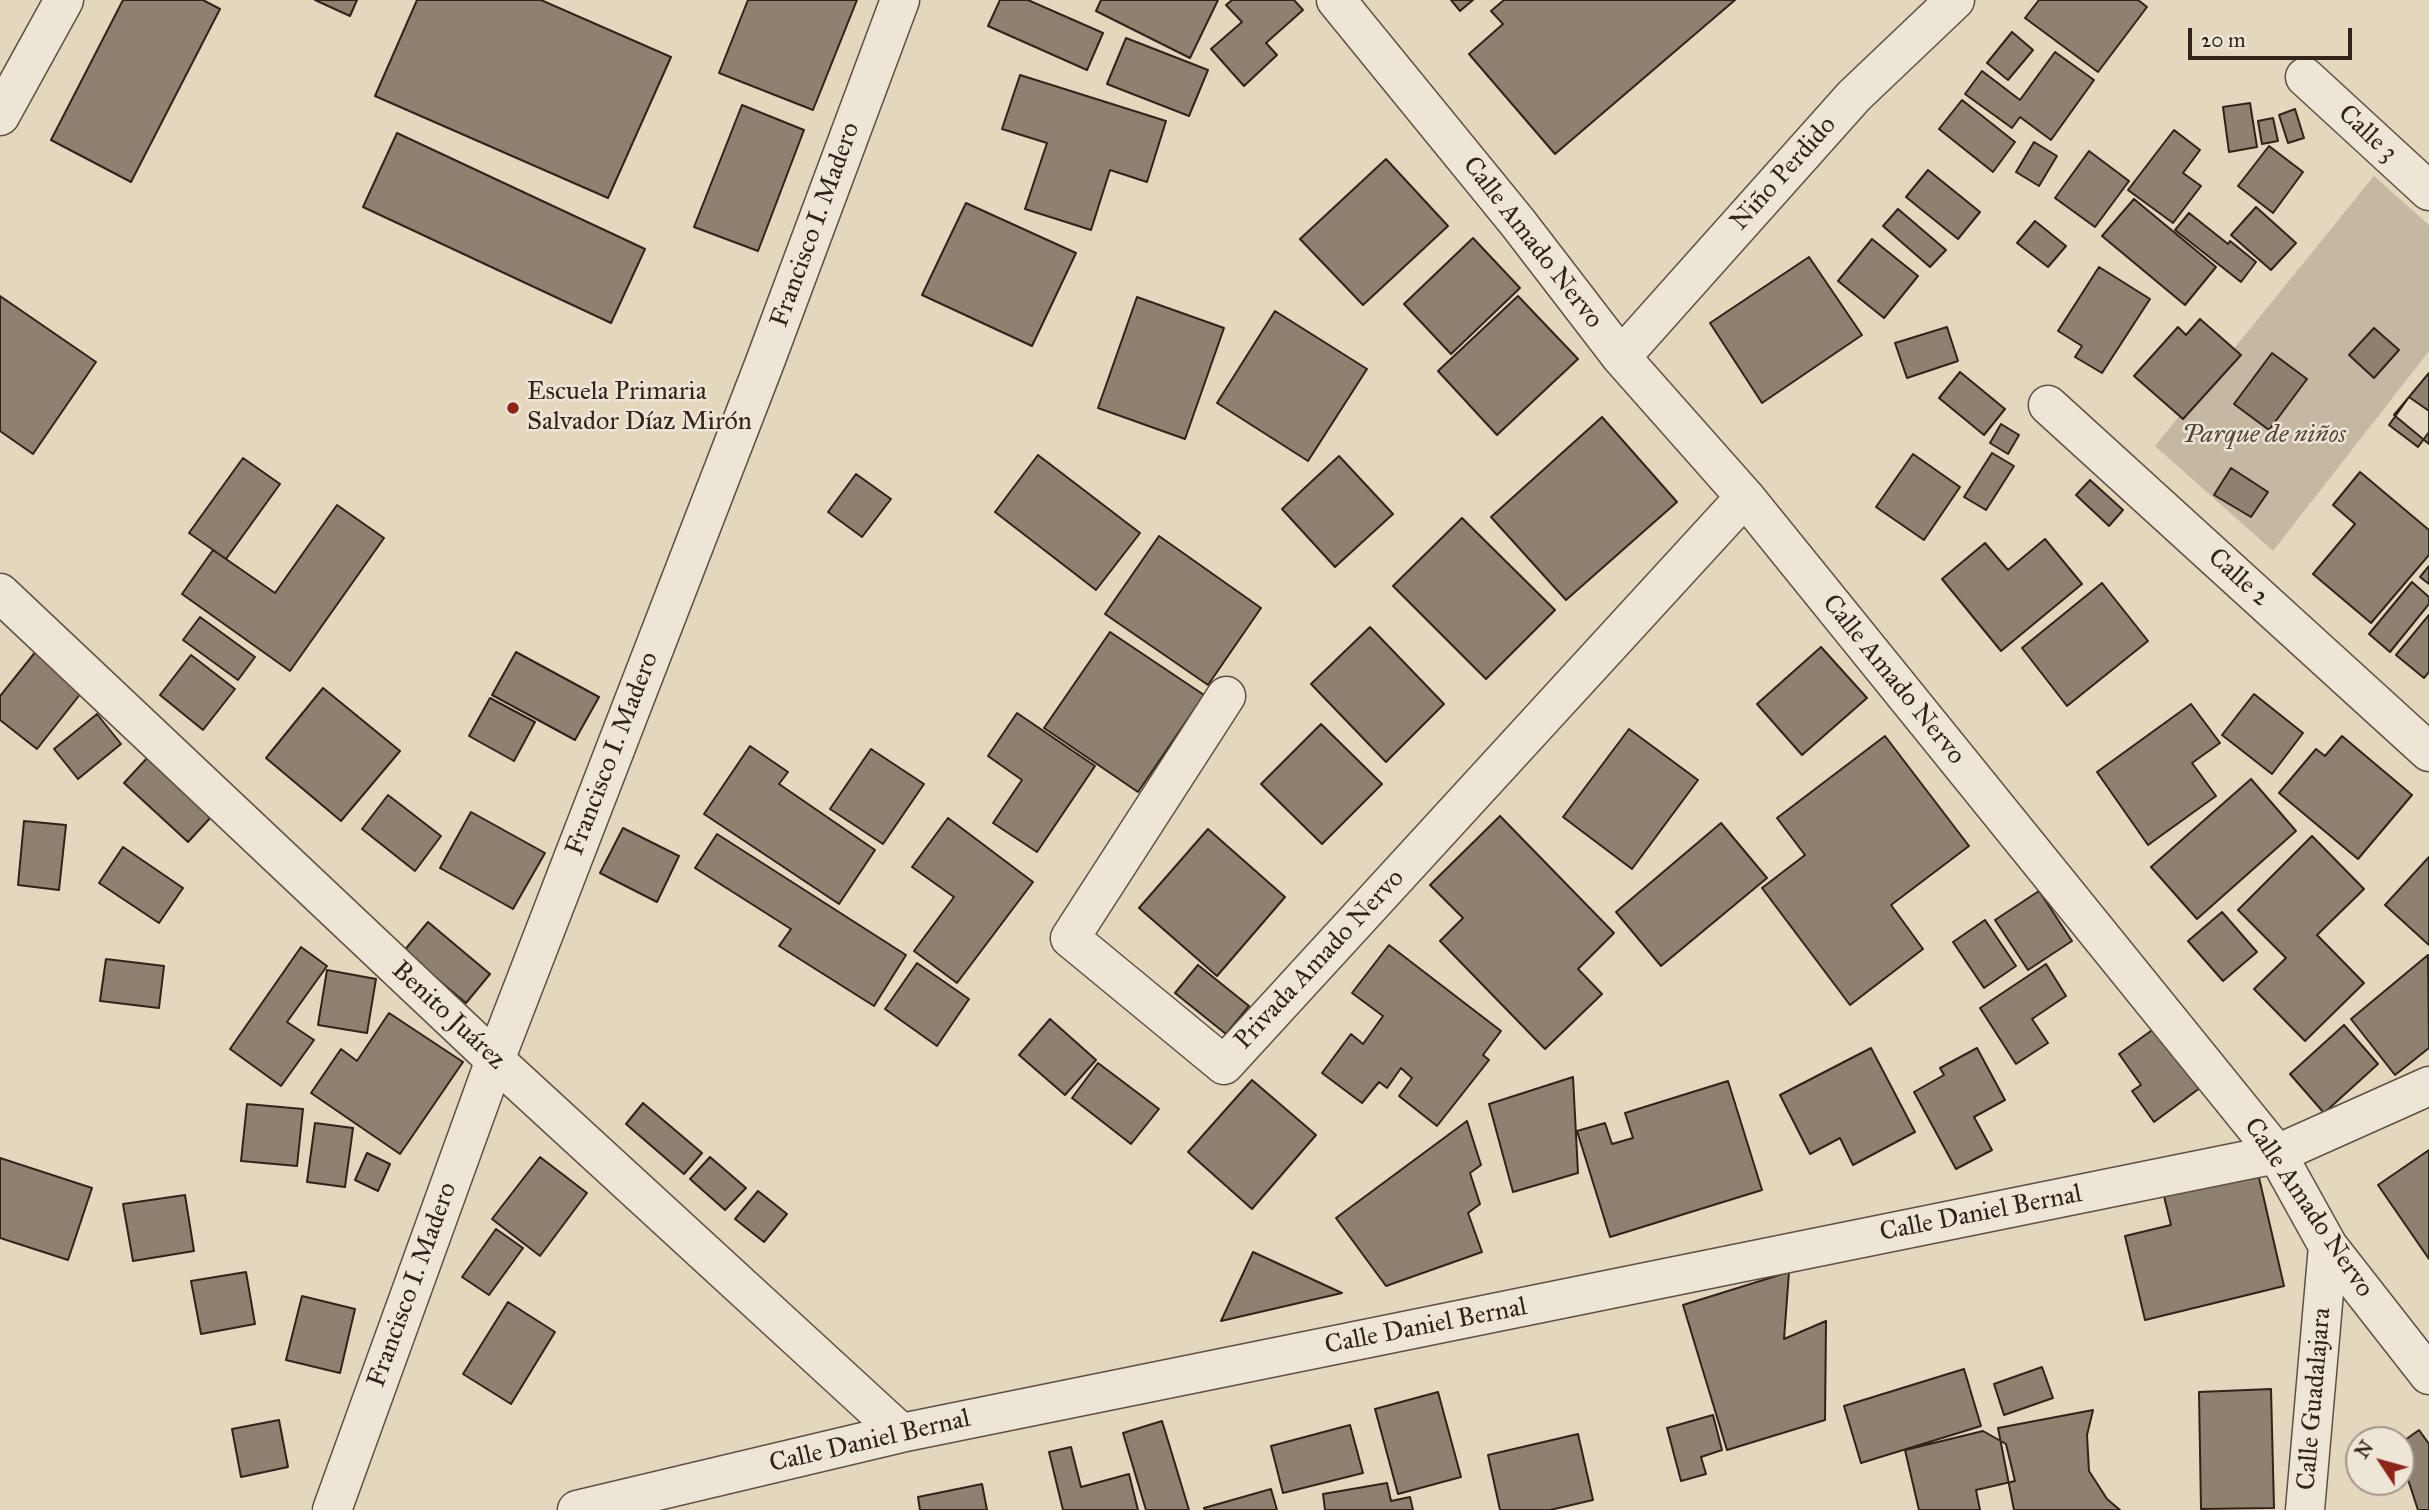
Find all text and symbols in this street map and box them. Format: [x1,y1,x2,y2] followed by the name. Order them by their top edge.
[2191,14,2356,58] scale bar
[2201,27,2246,53] text: 20 m
[2331,99,2403,169] street label: Calle 3
[1724,110,1844,238] street label: Niño Perdido
[765,118,867,332] street label: Francisco I. Madero
[1455,151,1609,335] street label: Calle Amado Nervo
[527,377,752,438] place label: Escuela Primaria Salvador Díaz Mirón
[505,400,521,416] marker: Escuela Primaria Salvador Díaz Mirón
[2182,420,2346,452] park label: Parque de niños
[2201,542,2275,614] street label: Calle 2
[1815,589,1971,771] street label: Calle Amado Nervo
[560,648,666,860] street label: Francisco I. Madero
[1229,864,1411,1056] street label: Privada Amado Nervo
[385,955,511,1077] street label: Benito Juárez
[2236,1112,2380,1304] street label: Calle Amado Nervo
[362,1178,464,1392] street label: Francisco I. Madero
[1877,1179,2085,1249] street label: Calle Daniel Bernal
[1322,1292,1530,1362] street label: Calle Daniel Bernal
[2291,1306,2339,1492] street label: Calle Guadalajara
[767,1404,973,1480] street label: Calle Daniel Bernal
[2345,1426,2415,1496] north arrow
[2350,1436,2378,1463] text: N

